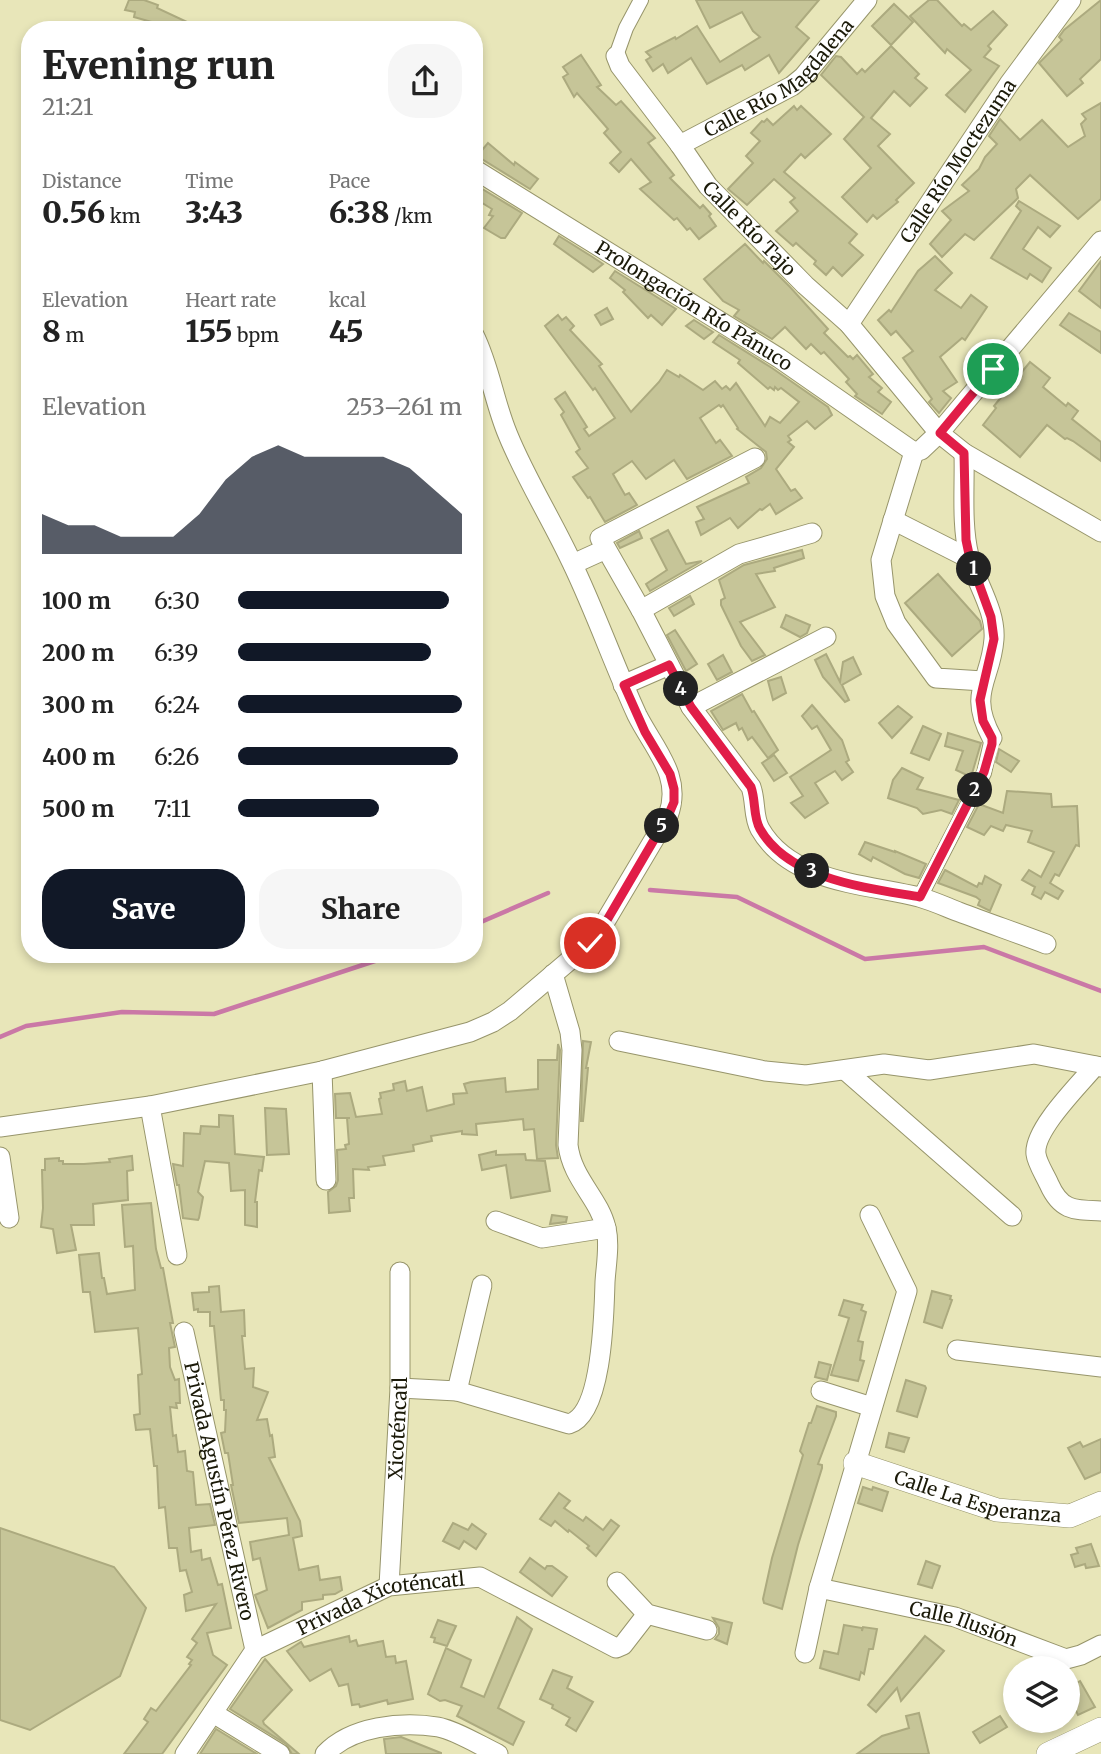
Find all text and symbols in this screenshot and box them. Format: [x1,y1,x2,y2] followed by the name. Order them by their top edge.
[700,14,859,142] street label: Calle Río Magdalena
[42,42,275,89] text: Evening run
[388,44,462,118] button: share
[894,74,1021,248] street label: Calle Río Moctezuma
[42,92,93,121] text: 21:21
[42,169,121,193] text: Distance
[185,169,234,193] text: Time
[329,169,370,193] text: Pace
[698,176,801,281] street label: Calle Río Tajo
[42,193,105,231] text: 0.56
[185,193,243,231] text: 3:43
[329,193,390,231] text: 6:38
[105,204,141,228] text: km
[390,204,432,228] text: /km
[591,235,797,376] street label: Prolongación Río Pánuco
[42,288,128,312] text: Elevation
[185,288,276,312] text: Heart rate
[329,288,366,312] text: kcal
[42,312,61,350] text: 8
[185,312,233,350] text: 155
[329,312,363,350] text: 45
[61,323,84,347] text: m
[233,323,279,347] text: bpm
[963,339,1023,399] pin
[974,350,1012,388] icon: arrive
[42,392,146,421] text: Elevation
[347,392,462,421] text: 253–261 m
[956,552,992,586] pin: 1
[969,556,978,580] text: 1
[42,586,111,615] text: 100 m
[154,586,200,615] text: 6:30
[42,638,114,667] text: 200 m
[154,638,198,667] text: 6:39
[664,672,698,706] pin: 4
[674,676,687,700] text: 4
[42,690,114,719] text: 300 m
[154,690,200,719] text: 6:24
[42,742,116,771] text: 400 m
[154,742,199,771] text: 6:26
[958,772,992,808] pin: 2
[969,777,980,801] text: 2
[42,794,114,823] text: 500 m
[154,794,191,823] text: 7:11
[644,808,680,844] pin: 5
[656,813,667,837] text: 5
[794,854,830,888] pin: 3
[806,858,817,882] text: 3
[42,869,245,949] button: Save
[259,869,462,949] button: Share
[560,913,620,973] pin
[571,924,609,962] icon: check
[179,1359,260,1623] street label: Privada Agustín Pérez Rivero
[383,1377,412,1480] street label: Xicoténcatl
[891,1465,1062,1527] street label: Calle La Esperanza
[293,1567,466,1640] street label: Privada Xicoténcatl
[907,1596,1022,1652] street label: Calle Ilusión
[1003,1656,1080,1733] map controls
[1003,1656,1080,1733] button: layers

